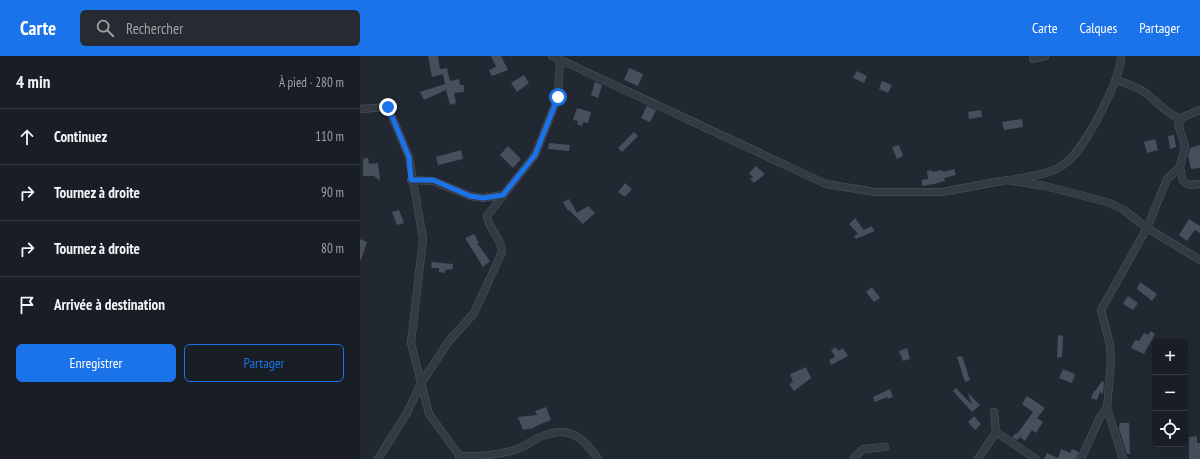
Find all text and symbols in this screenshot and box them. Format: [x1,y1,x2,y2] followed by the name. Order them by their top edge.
[80,10,360,46] search box
[20,16,56,40] text: Carte
[94,17,116,39] icon: search
[126,19,183,38] text: Rechercher
[1032,19,1057,37] text: Carte
[1079,19,1117,37] text: Calques
[1139,19,1180,37] text: Partager
[16,71,50,93] text: 4 min
[279,74,344,91] text: À pied · 280 m
[549,88,567,106] route start
[379,98,397,116] route end
[16,126,38,148] icon: ahead
[54,127,107,146] text: Continuez
[315,128,344,145] text: 110 m
[16,182,38,204] icon: right
[54,183,140,202] text: Tournez à droite
[321,184,344,201] text: 90 m
[16,238,38,260] icon: right
[54,239,140,258] text: Tournez à droite
[321,240,344,257] text: 80 m
[16,294,38,316] icon: arrive
[54,295,165,314] text: Arrivée à destination
[1152,339,1188,447] map controls
[1152,339,1188,375] button: +
[16,344,176,382] button: Enregistrer
[184,344,344,382] button: Partager
[1152,375,1188,411] button: −
[1152,411,1188,447] button: locate

